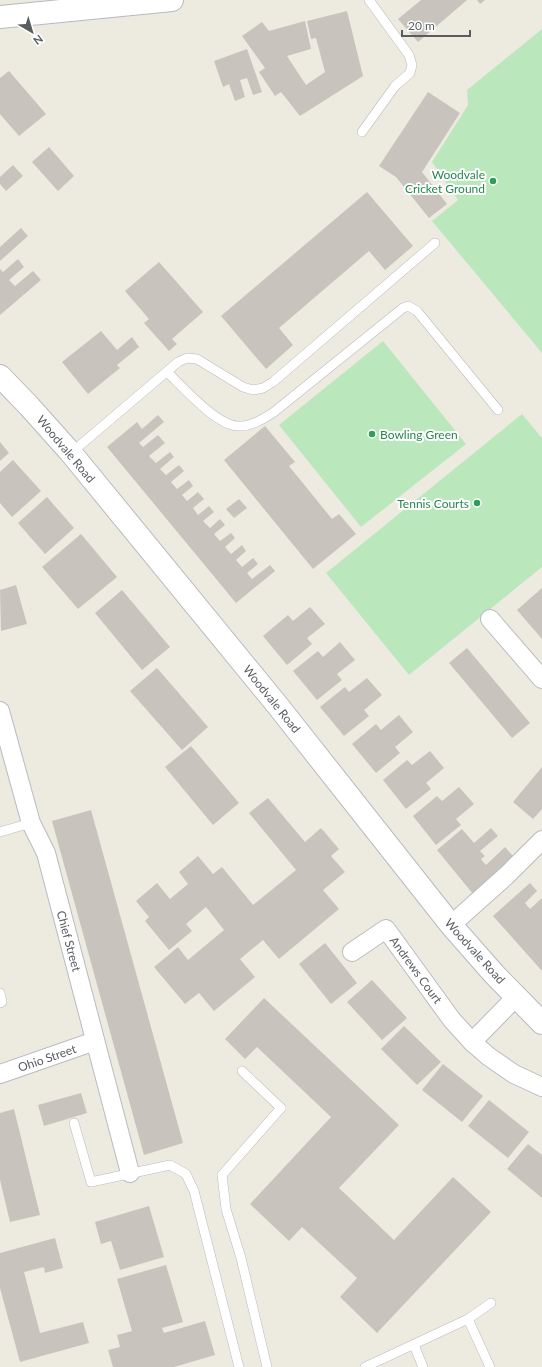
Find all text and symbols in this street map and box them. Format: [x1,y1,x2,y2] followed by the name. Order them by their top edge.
[12,12,52,52] north arrow
[402,12,470,38] scale bar
[408,18,435,33] text: 20 m
[31,33,46,48] text: N
[405,167,485,196] place label: Woodvale Cricket Ground
[488,176,498,186] marker: Woodvale Cricket Ground
[34,412,98,486] street label: Woodvale Road
[380,427,458,442] place label: Bowling Green
[367,429,377,439] marker: Bowling Green
[397,496,469,511] place label: Tennis Courts
[472,498,482,508] marker: Tennis Courts
[240,662,304,736] street label: Woodvale Road
[54,909,85,974] street label: Chief Street
[442,915,508,987] street label: Woodvale Road
[387,933,446,1007] street label: Andrews Court
[16,1041,79,1075] street label: Ohio Street

